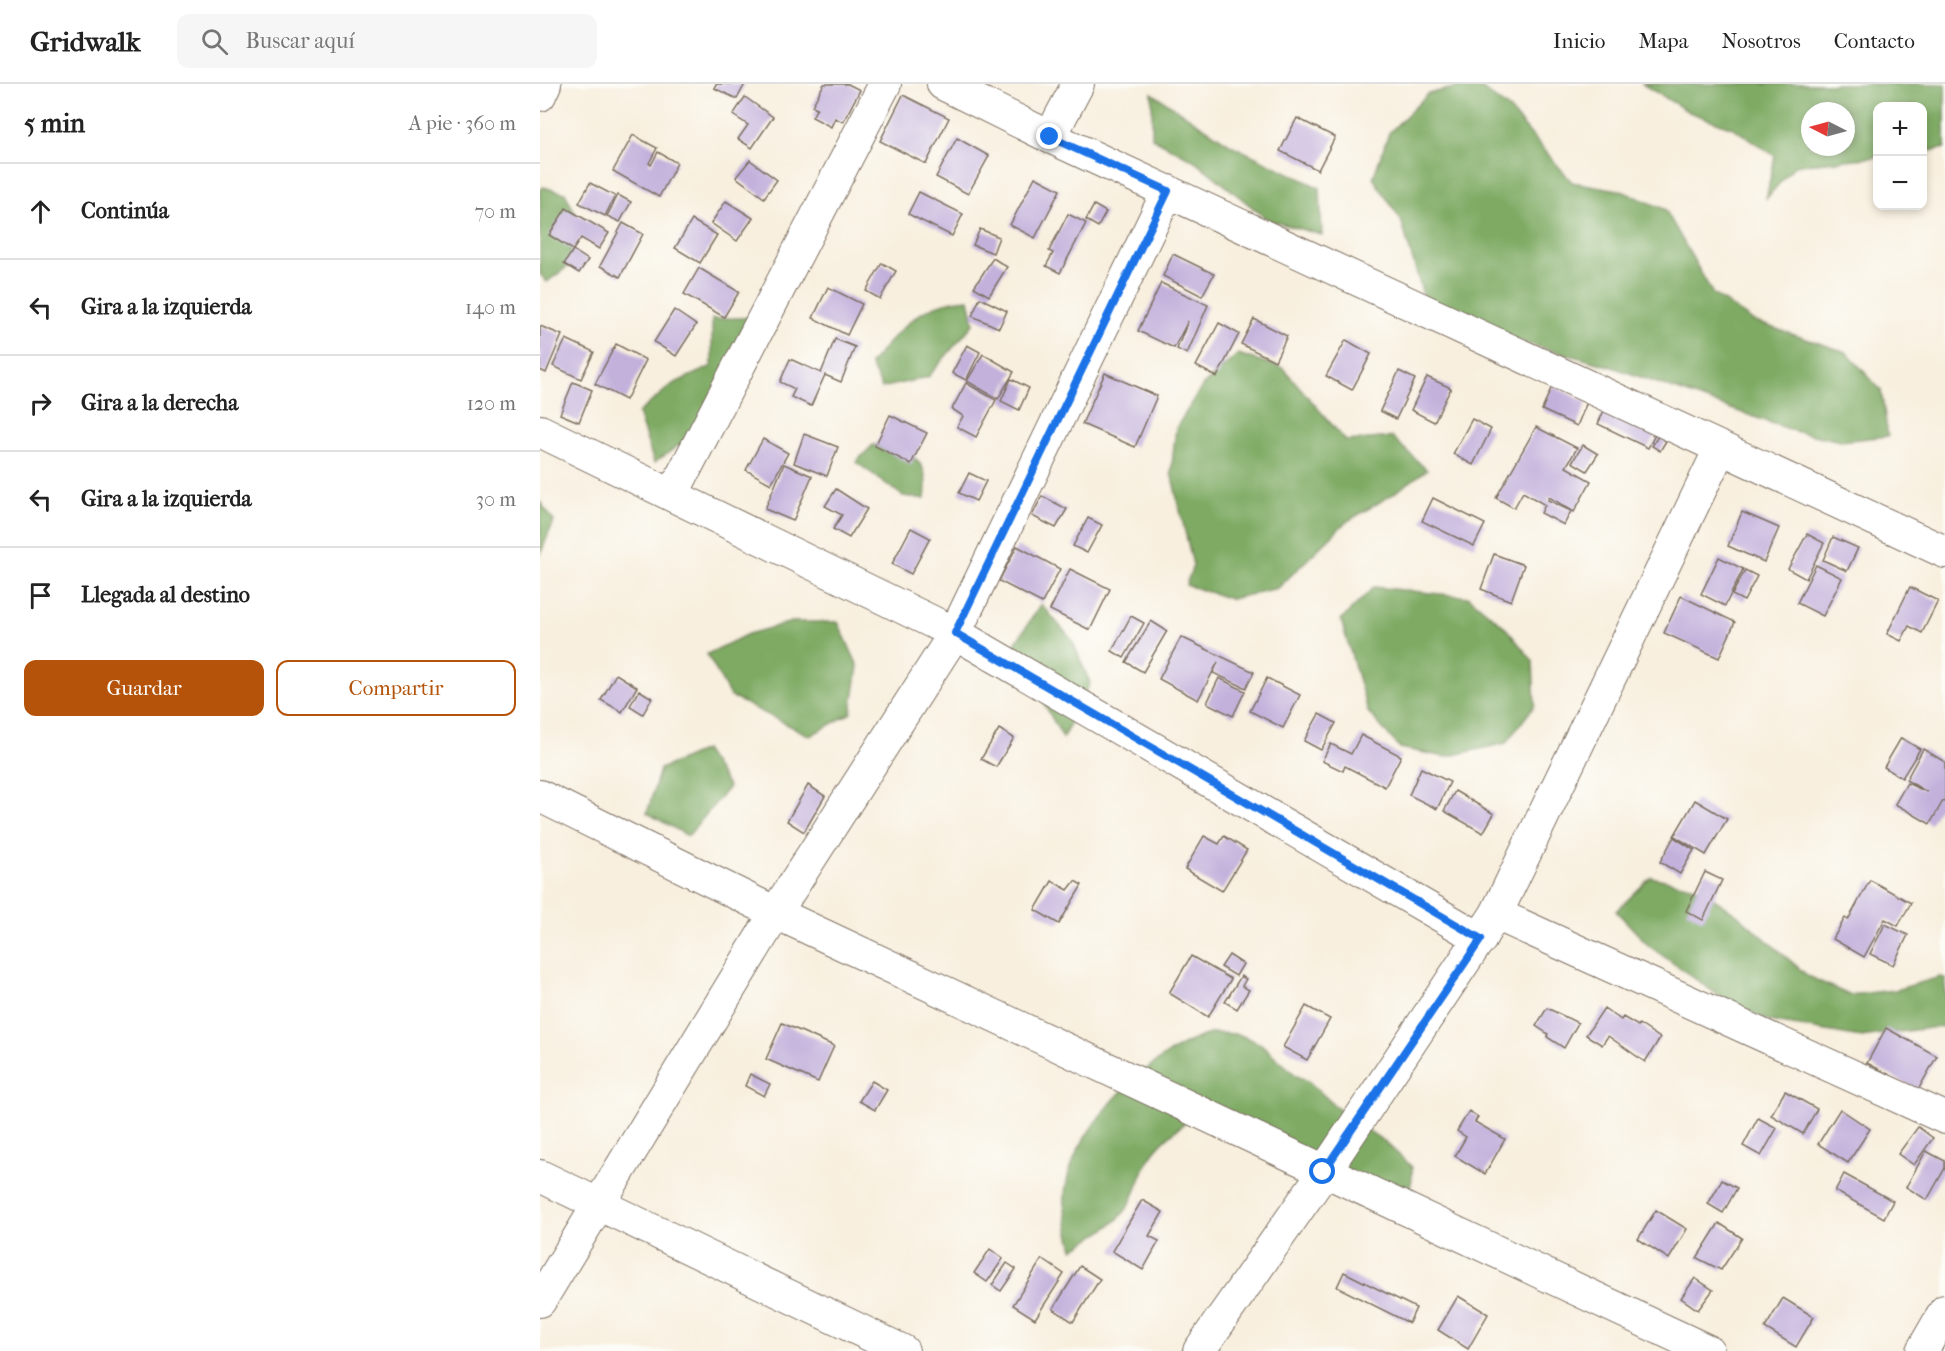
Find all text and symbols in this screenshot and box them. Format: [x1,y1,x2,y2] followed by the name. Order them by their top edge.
[177,14,597,68] search box
[30,25,141,58] text: Gridwalk
[198,25,231,58] icon: search
[246,28,355,54] text: Buscar aquí
[1553,29,1605,53] text: Inicio
[1638,29,1688,53] text: Mapa
[1721,29,1801,53] text: Nosotros
[1834,29,1915,53] text: Contacto
[1801,102,1855,156] north arrow
[1873,102,1927,210] map controls
[1873,102,1927,156] button: +
[24,108,85,139] text: 5 min
[409,112,516,135] text: A pie · 360 m
[1036,123,1062,149] route end
[1873,156,1927,210] button: −
[24,195,57,228] icon: ahead
[81,198,169,224] text: Continúa
[474,200,516,223] text: 70 m
[24,291,57,324] icon: left
[81,294,252,320] text: Gira a la izquierda
[465,296,516,319] text: 140 m
[24,387,57,420] icon: right
[81,390,238,416] text: Gira a la derecha
[467,392,516,415] text: 120 m
[24,483,57,516] icon: left
[81,486,252,512] text: Gira a la izquierda
[476,488,516,511] text: 30 m
[24,579,57,612] icon: arrive
[81,582,250,608] text: Llegada al destino
[24,660,264,716] button: Guardar
[276,660,516,716] button: Compartir
[1309,1158,1335,1184] route start

